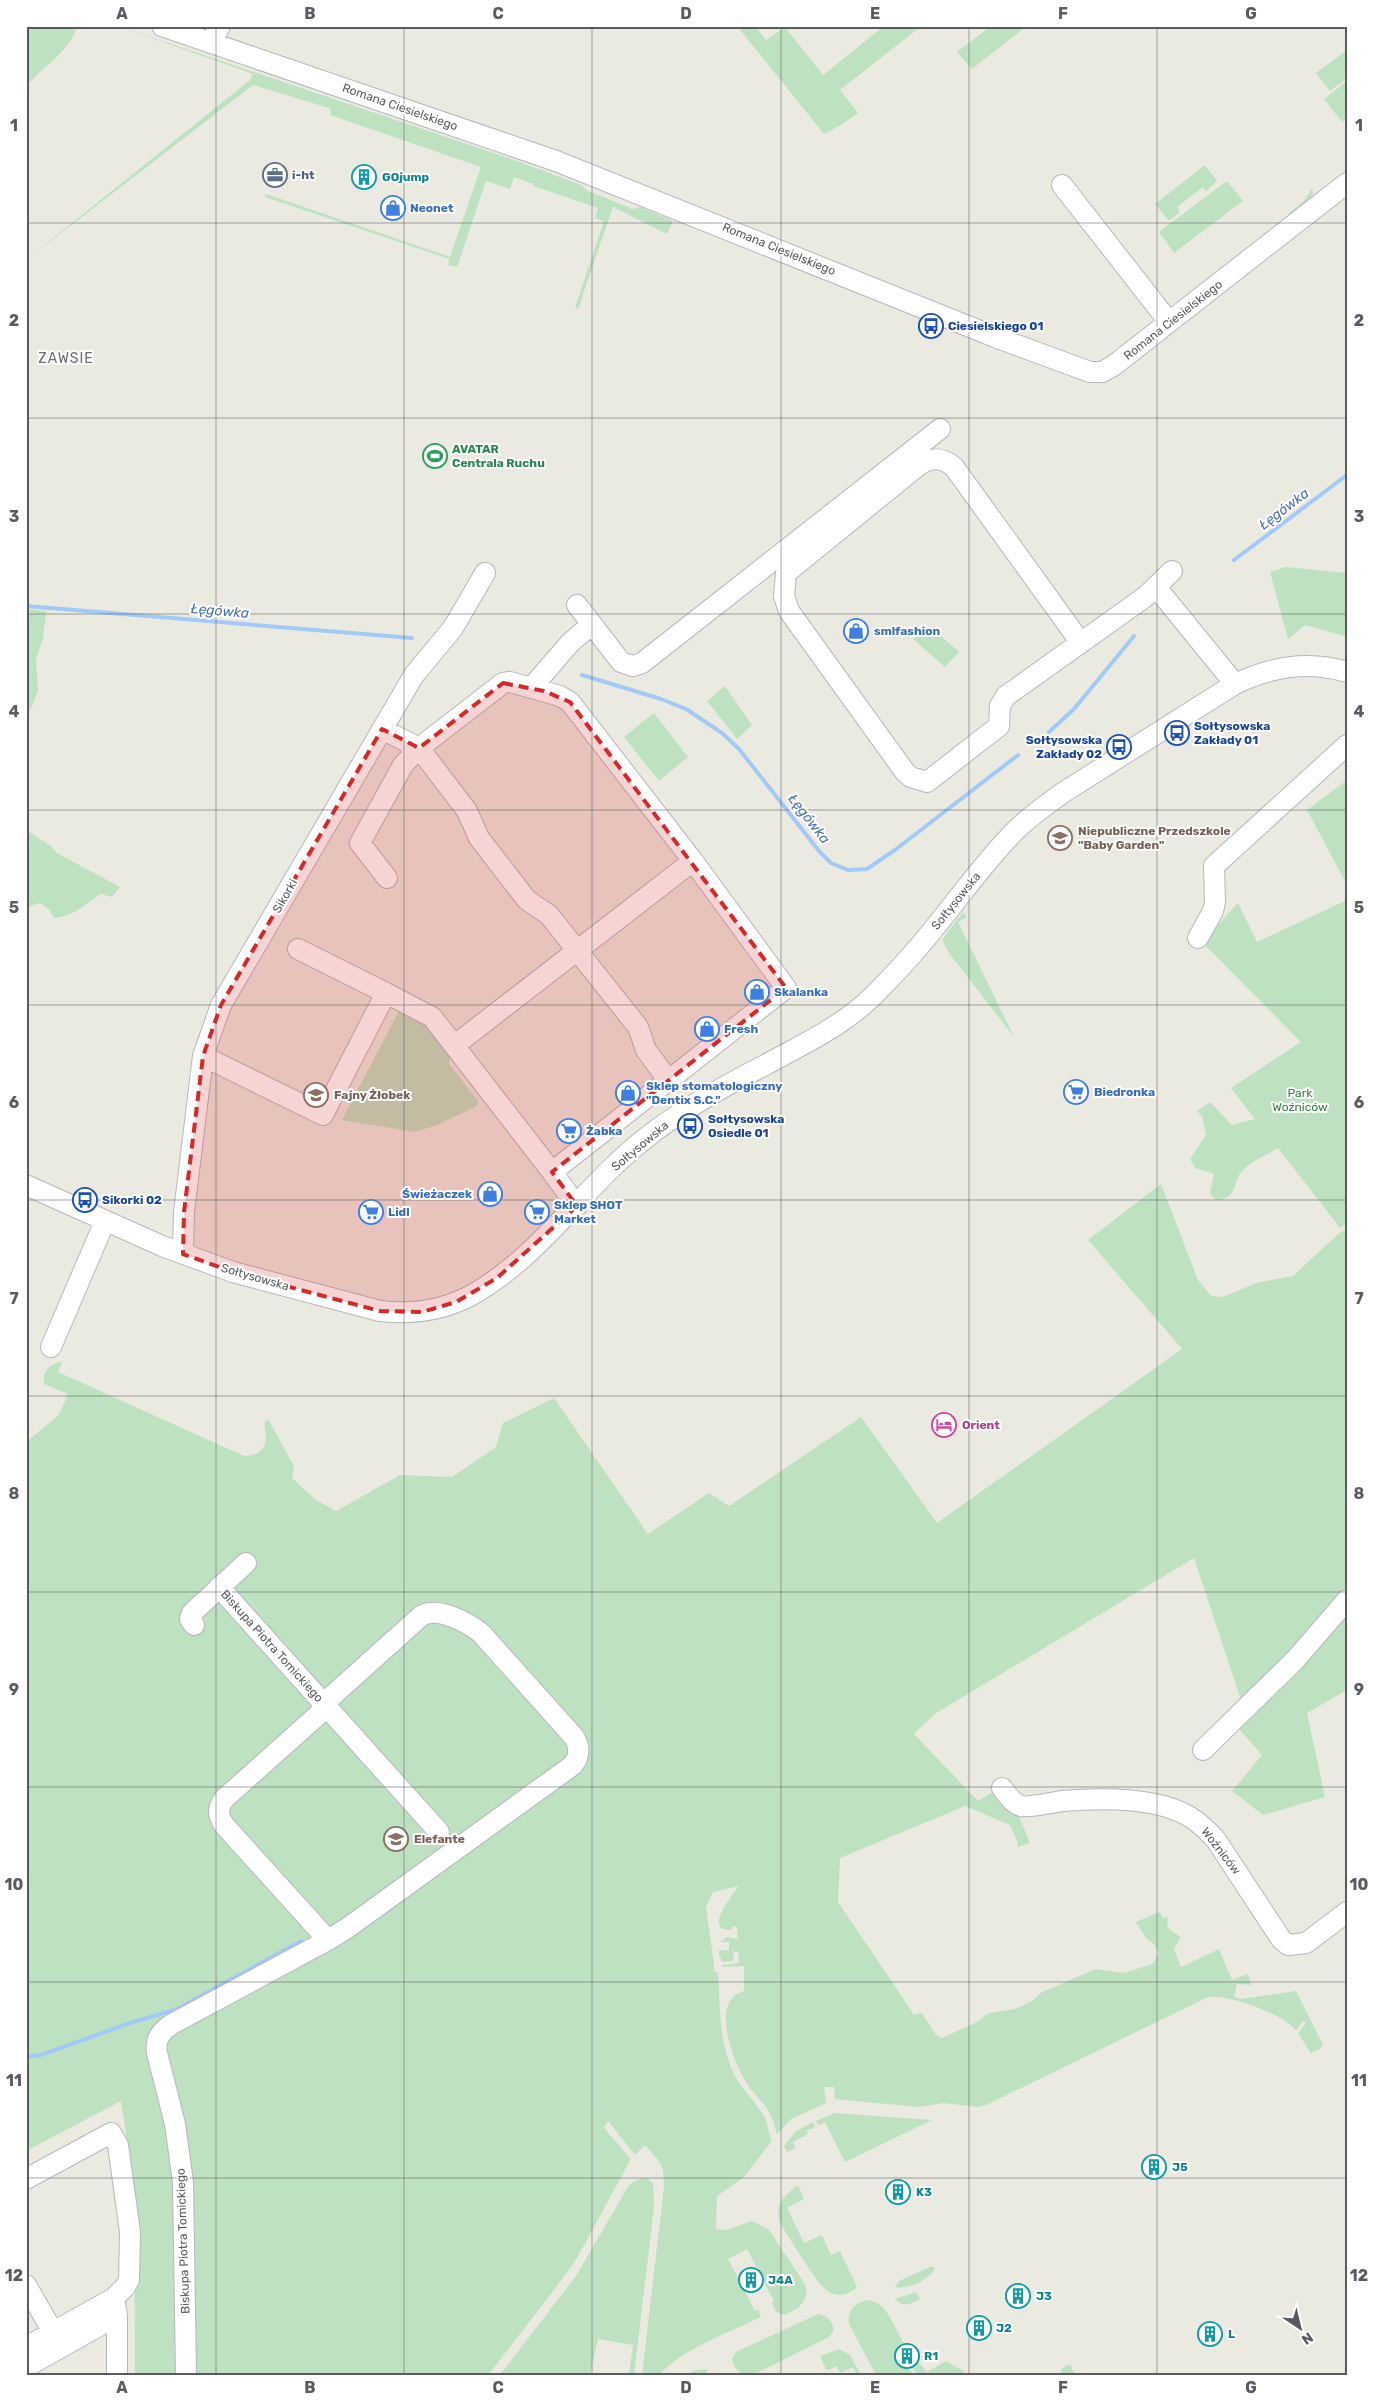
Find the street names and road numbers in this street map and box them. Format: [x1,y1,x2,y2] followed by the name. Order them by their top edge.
[340,81,460,133] street label: Romana Ciesielskiego
[720,220,838,278] street label: Romana Ciesielskiego
[1121,277,1225,363] street label: Romana Ciesielskiego
[929,869,983,933] street label: Sołtysowska
[270,876,300,915] street label: Sikorki
[609,1118,671,1174] street label: Sołtysowska
[219,1261,291,1293] street label: Sołtysowska
[218,1587,326,1705] street label: Biskupa Piotra Tomickiego
[1198,1825,1244,1877] street label: Woźniców
[173,2168,193,2314] street label: Biskupa Piotra Tomickiego

